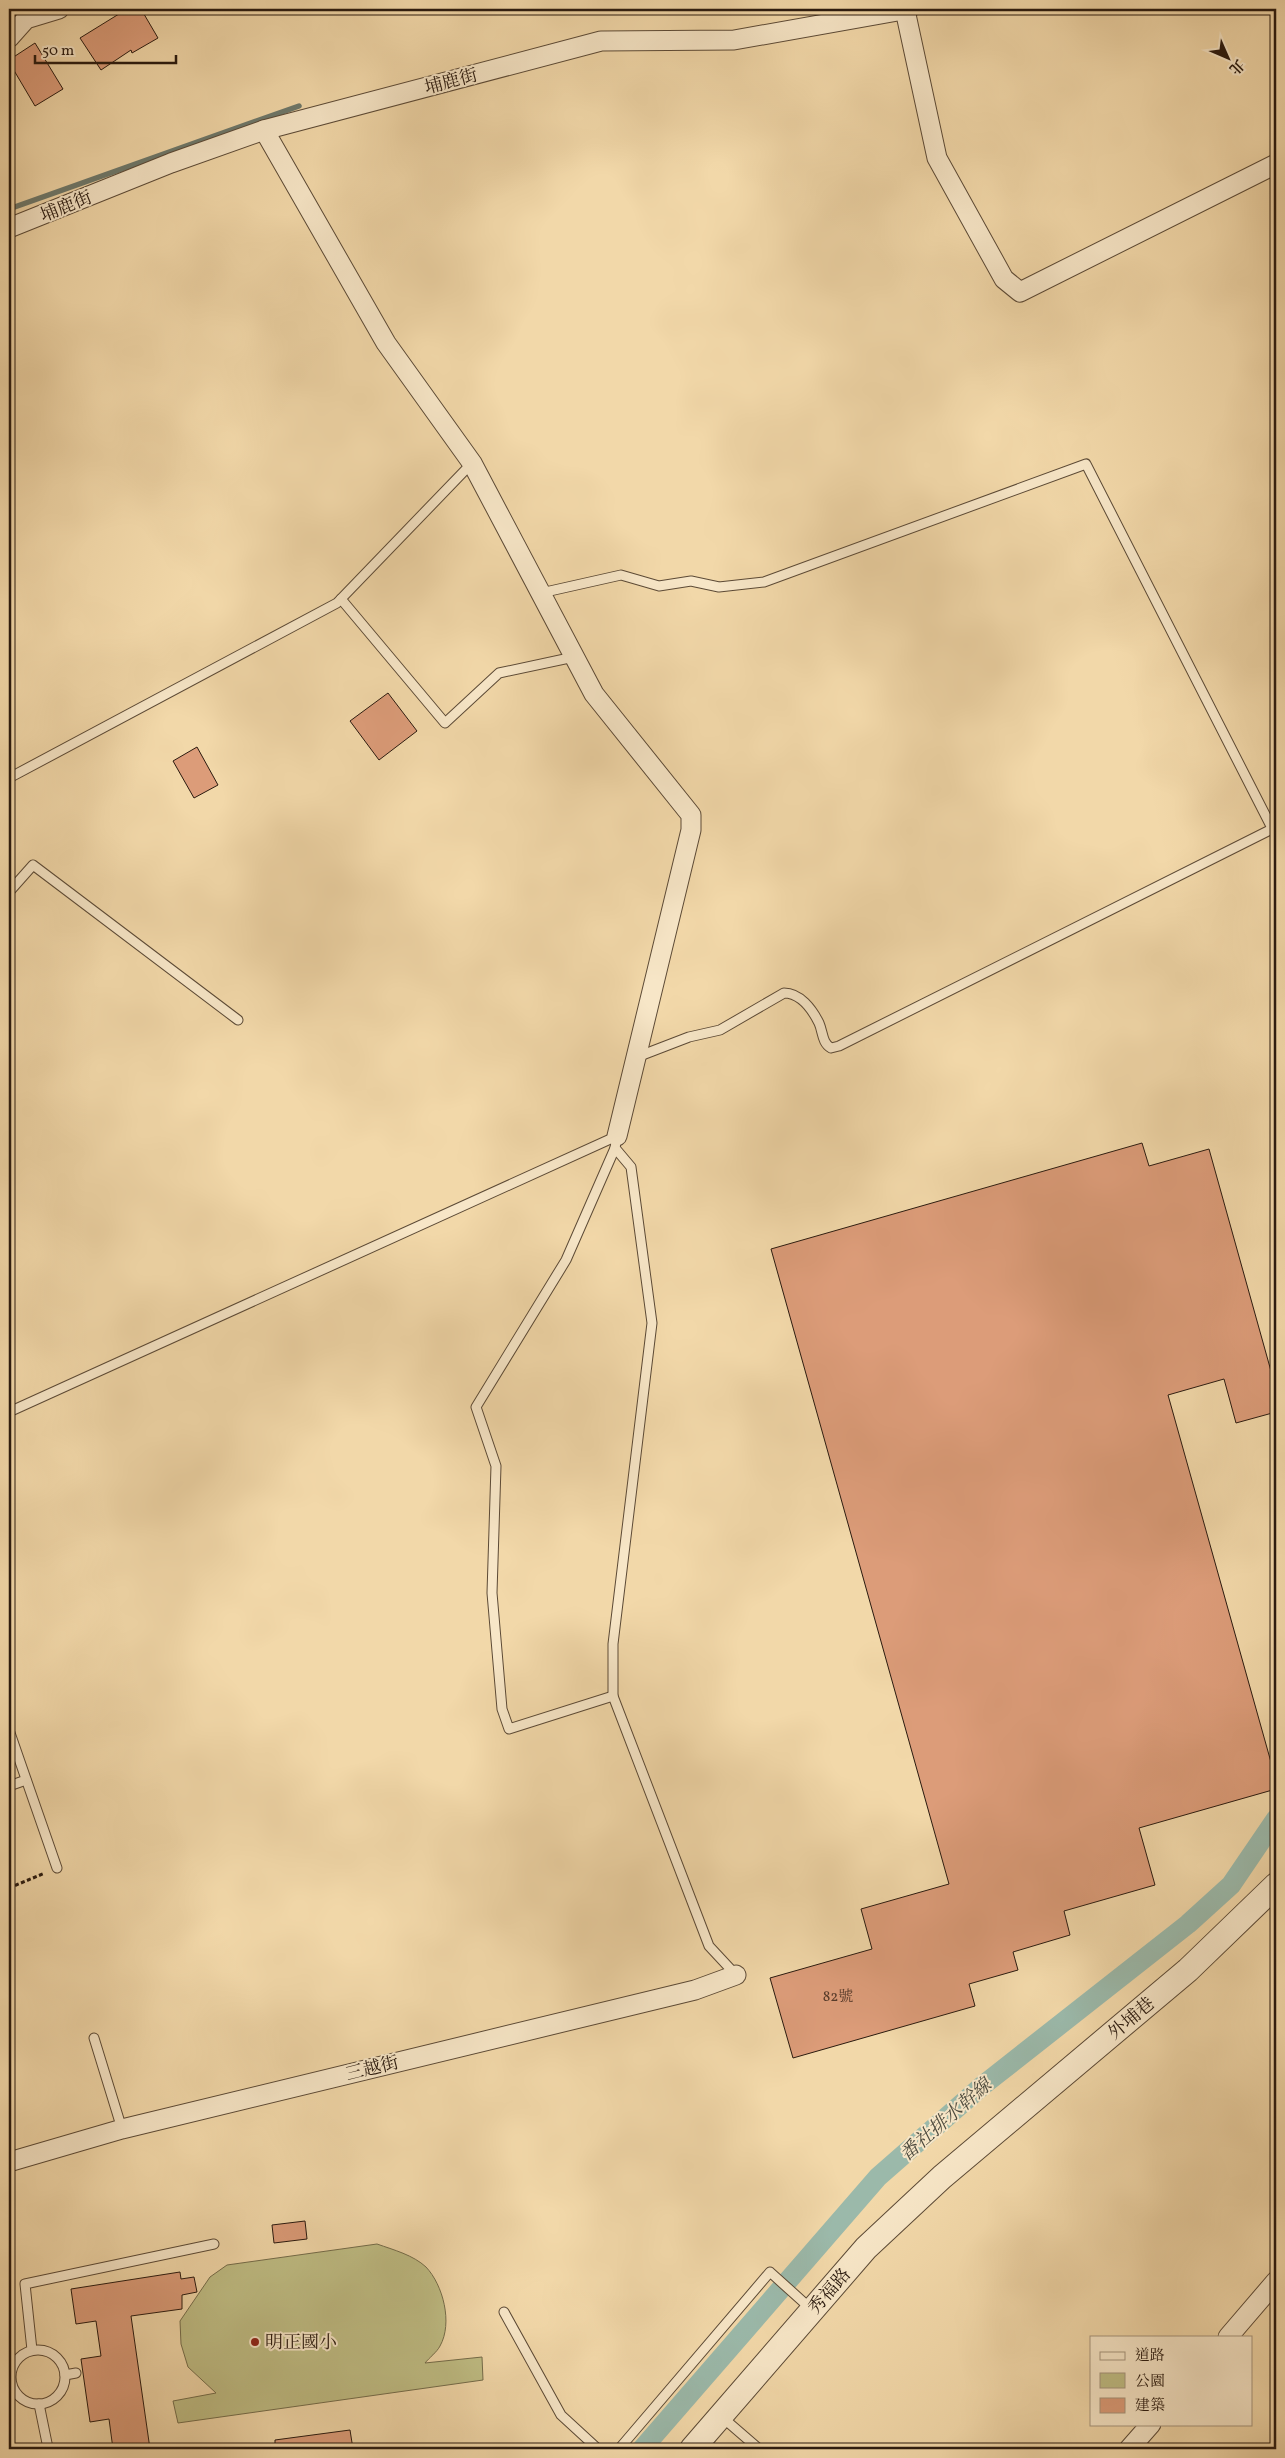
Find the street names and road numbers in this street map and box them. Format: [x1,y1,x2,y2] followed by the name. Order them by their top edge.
[422,63,481,102] street label: 埔鹿街
[37,186,96,229] street label: 埔鹿街
[1103,1992,1161,2046] street label: 外埔巷
[343,2051,402,2088] street label: 三越街
[803,2263,857,2321] street label: 秀福路

